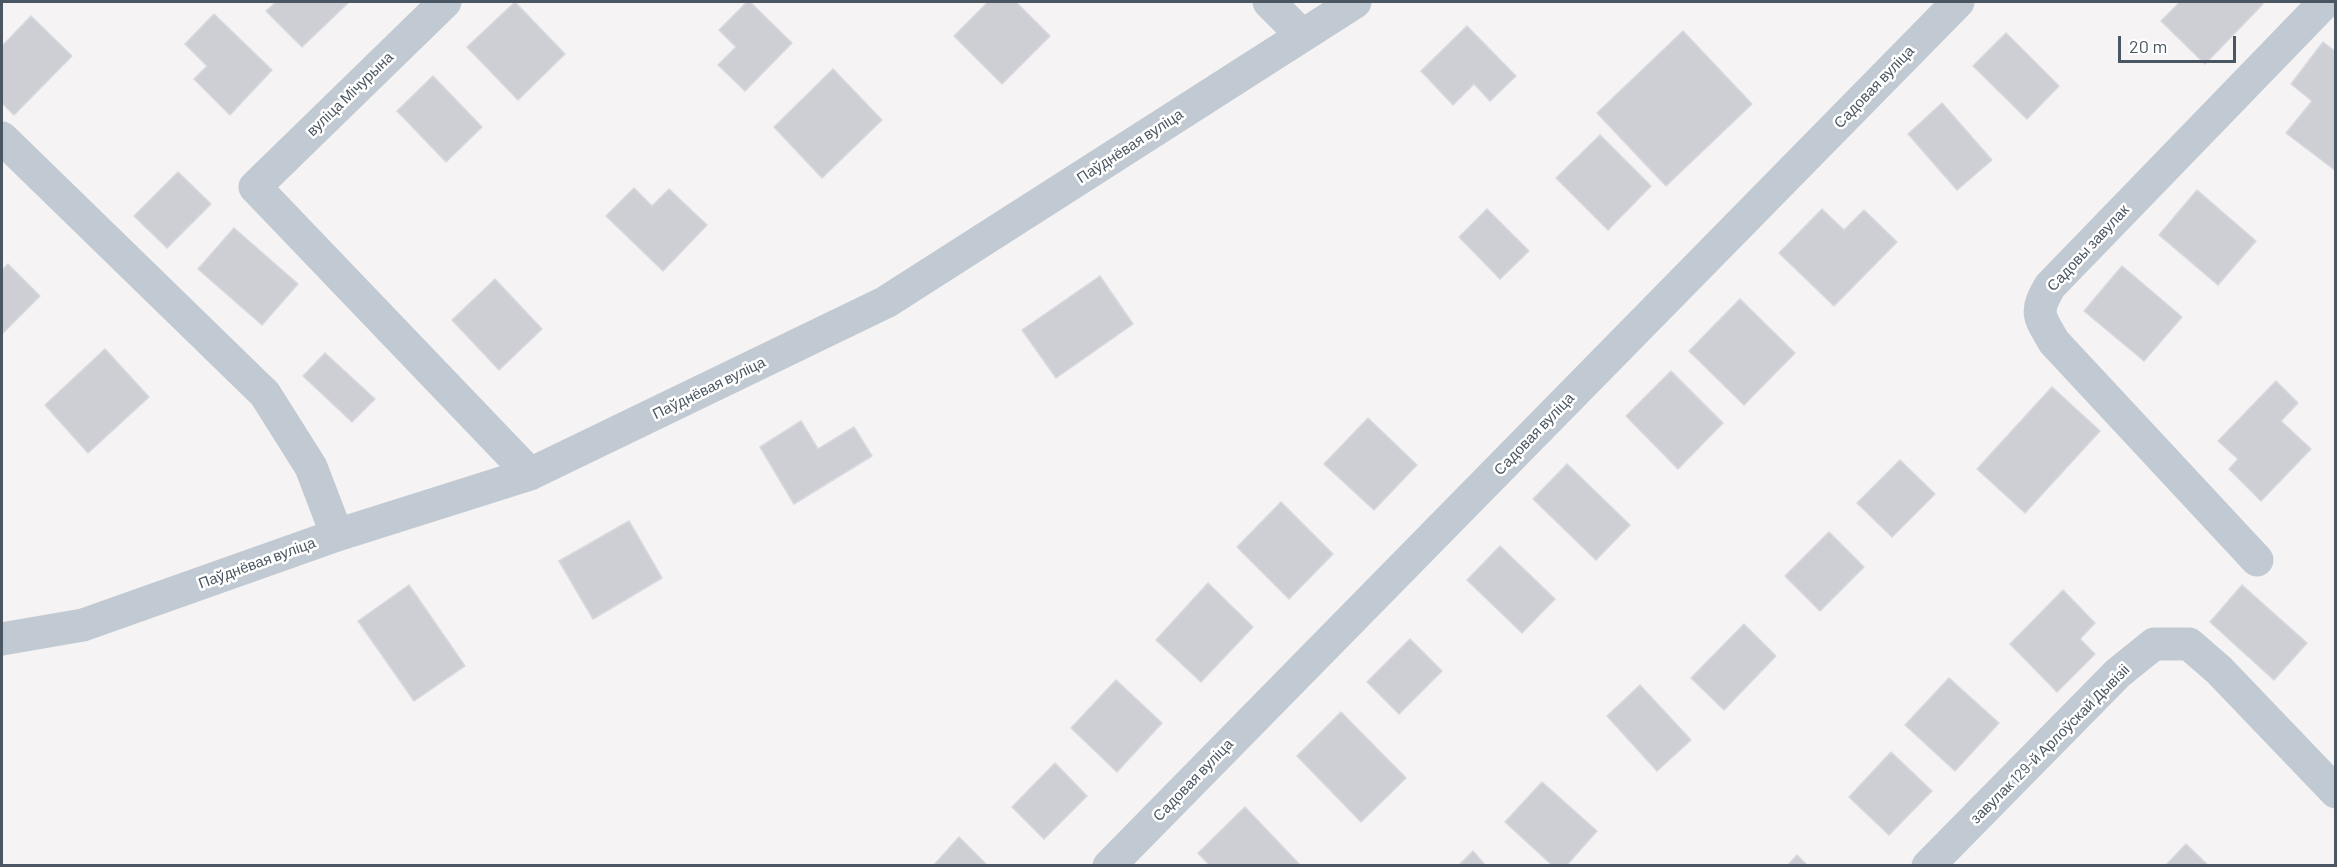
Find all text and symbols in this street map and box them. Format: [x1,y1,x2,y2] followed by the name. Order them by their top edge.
[2121,24,2240,62] scale bar
[2129,35,2167,57] text: 20 m
[1830,42,1918,132] street label: Садовая вуліца
[303,48,397,140] street label: вуліца Мічурына
[1073,105,1187,187] street label: Паўднёвая вуліца
[2043,201,2133,295] street label: Садовы завулак
[650,353,768,423] street label: Паўднёвая вуліца
[1490,389,1578,479] street label: Садовая вуліца
[196,533,318,593] street label: Паўднёвая вуліца
[1967,661,2133,827] street label: завулак 129-й Арлоўскай Дывізіі
[1149,735,1237,825] street label: Садовая вуліца

